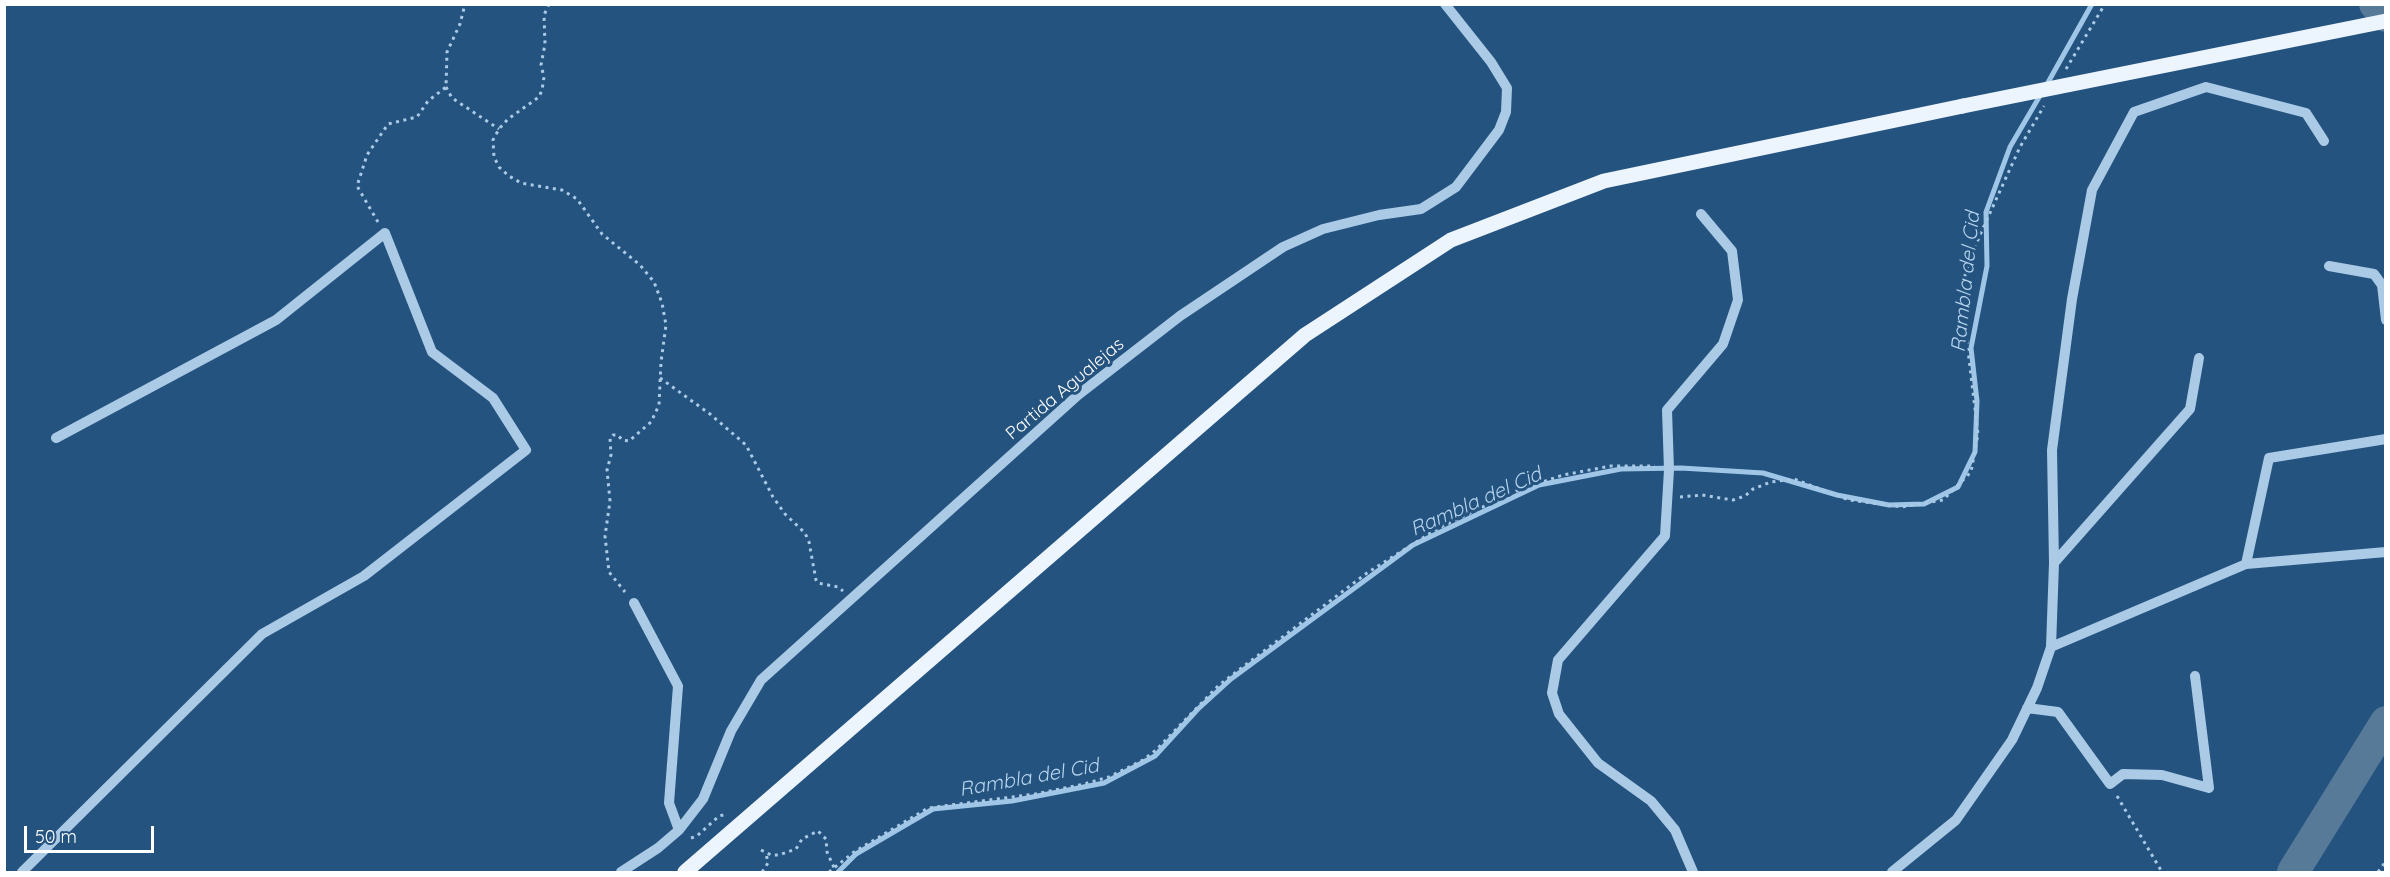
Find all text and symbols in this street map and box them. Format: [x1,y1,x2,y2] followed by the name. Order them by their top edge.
[1947,211,1985,353] water label: Rambla del Cid
[1002,333,1128,445] street label: Partida Agualejas
[1407,462,1545,542] water label: Rambla del Cid
[957,754,1101,802] water label: Rambla del Cid
[27,814,158,852] scale bar
[35,825,77,848] text: 50 m

